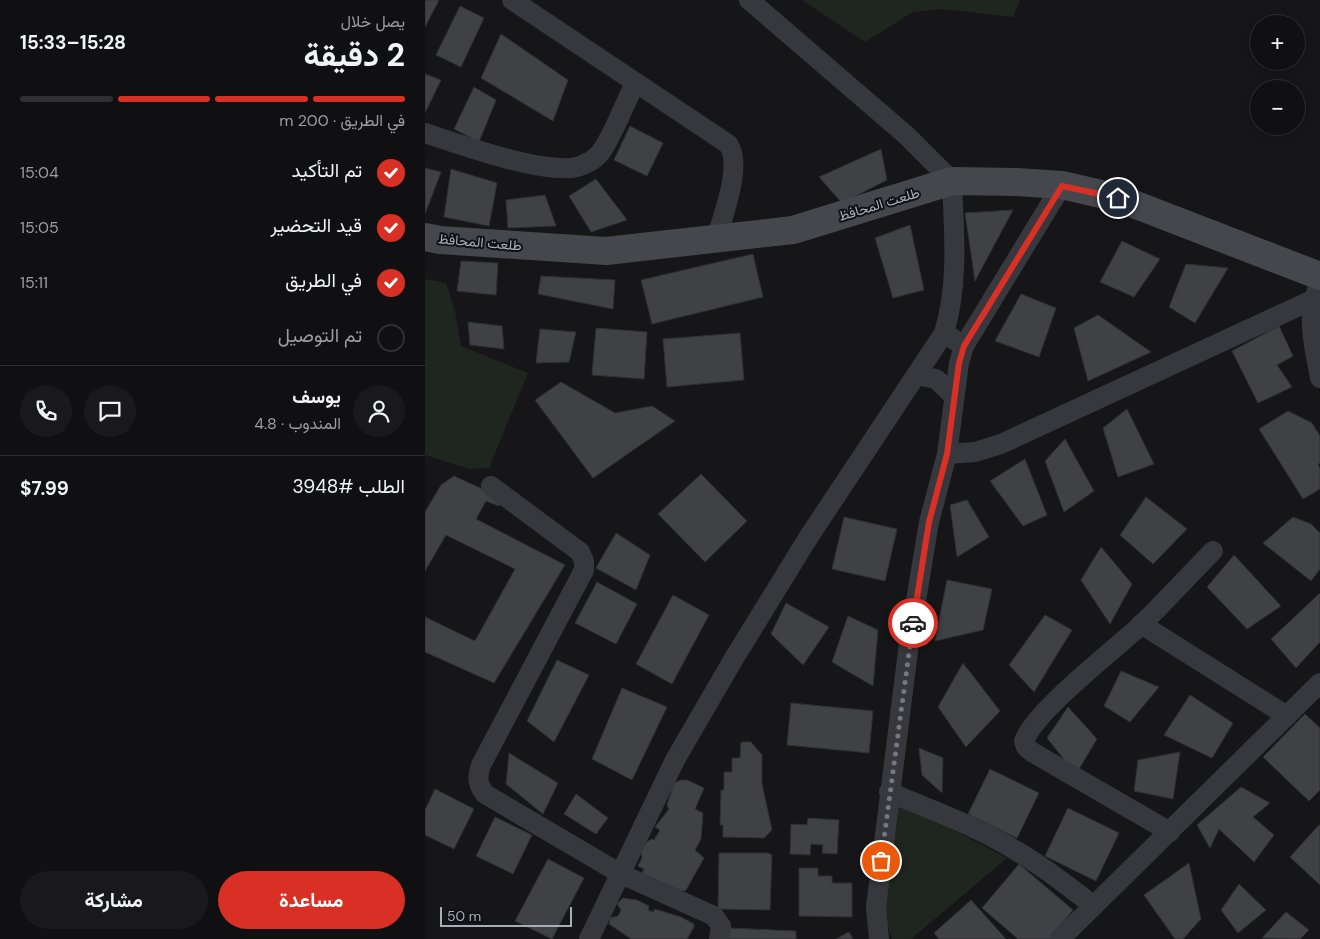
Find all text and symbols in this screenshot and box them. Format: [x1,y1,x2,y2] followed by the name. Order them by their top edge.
[341,11,405,32] text: يصل خلال
[1250,15,1305,135] map controls
[1250,15,1305,70] button: +
[20,30,126,55] text: 15:28–15:33
[304,34,405,76] text: 2 دقيقة
[1250,80,1305,135] button: −
[279,110,405,131] text: في الطريق · 200 m
[292,158,362,183] text: تم التأكيد
[377,159,405,187] icon: check
[20,162,59,183] text: 15:04
[1097,177,1139,219] pin
[836,183,922,225] street label: طلعت المحافظ
[1104,184,1132,212] icon: home
[270,213,362,238] text: قيد التحضير
[377,214,405,242] icon: check
[20,217,59,238] text: 15:05
[437,229,523,255] street label: طلعت المحافظ
[285,268,362,293] text: في الطريق
[377,269,405,297] icon: check
[20,272,48,293] text: 15:11
[278,323,362,348] text: تم التوصيل
[292,384,341,409] text: يوسف
[20,385,72,437] button: phone
[84,385,136,437] button: chat
[353,385,405,437] button: person
[254,413,341,434] text: المندوب · 4.8
[293,474,405,499] text: الطلب #3948
[20,476,69,501] text: $7.99
[888,598,938,648] courier
[899,609,927,637] icon: car
[860,840,902,882] pin
[867,847,895,875] icon: bag
[20,871,208,929] button: مشاركة
[218,871,405,929] button: مساعدة
[440,904,573,927] scale bar
[447,907,481,925] text: 50 m

